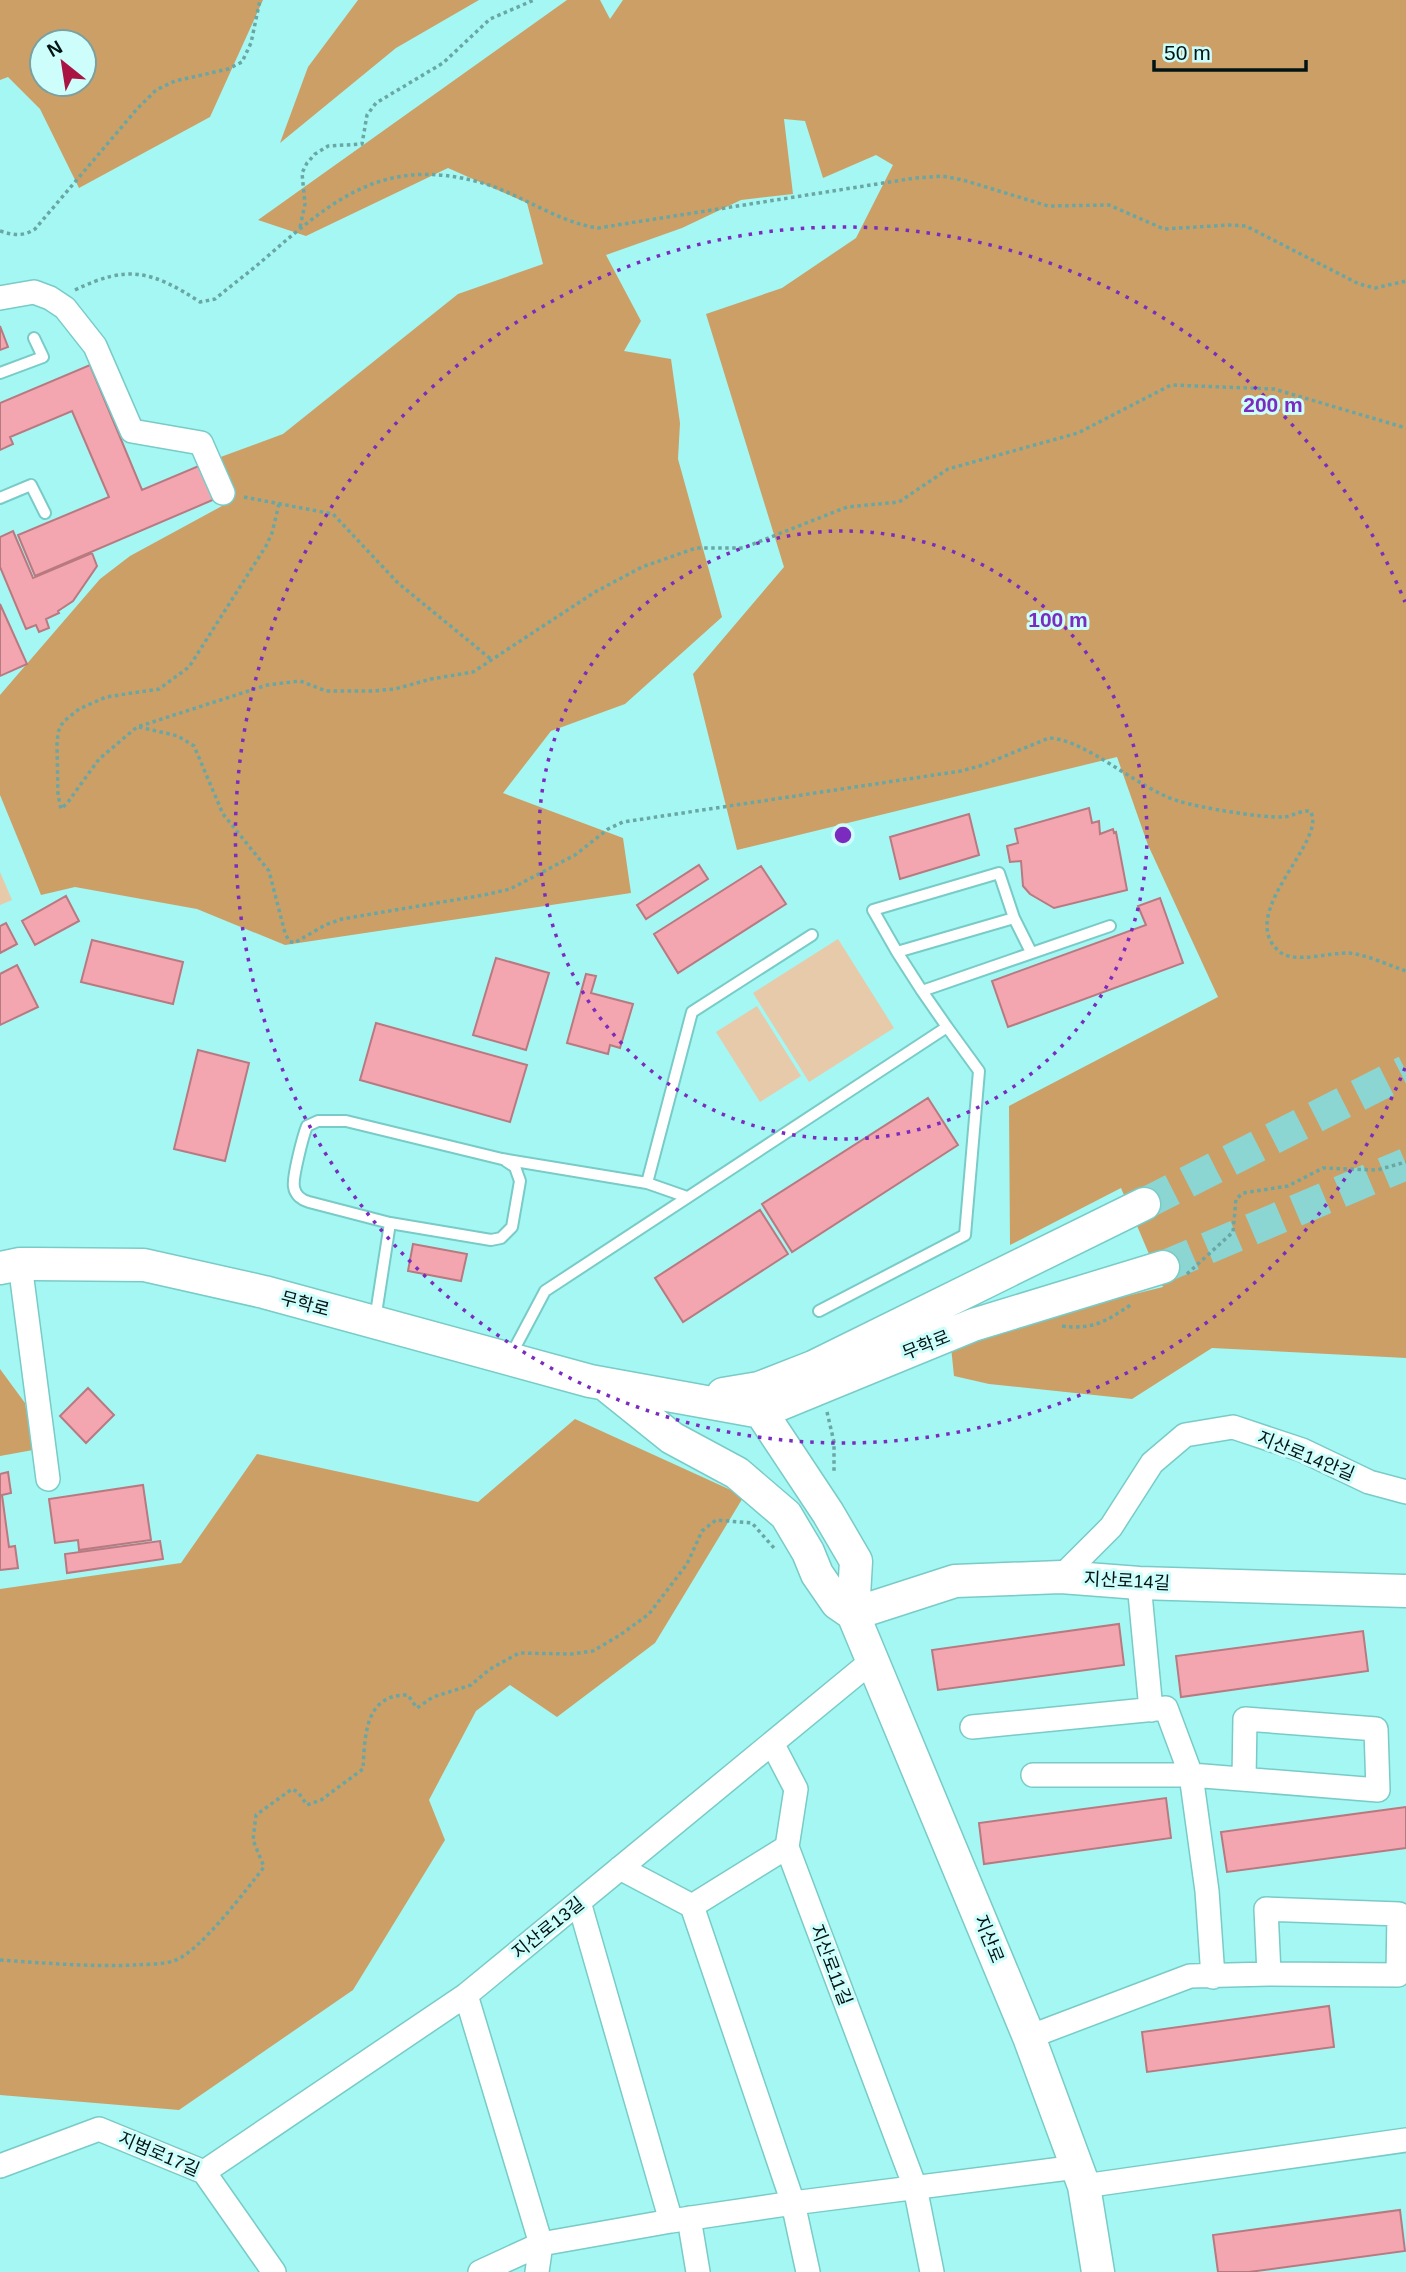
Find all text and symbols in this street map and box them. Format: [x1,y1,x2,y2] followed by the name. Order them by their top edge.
[28,28,98,98] north arrow
[1154,28,1306,72] scale bar
[44,36,66,61] text: N
[1164,41,1211,64] text: 50 m
[1243,393,1303,416] text: 200 m
[1028,608,1088,631] text: 100 m
[831,823,855,847] centre of rings
[278,1288,332,1320] street label: 무학로
[899,1326,953,1364] street label: 무학로
[1255,1427,1357,1485] street label: 지산로14안길
[1083,1569,1171,1593] street label: 지산로14길
[508,1893,588,1963] street label: 지산로13길
[970,1912,1008,1966] street label: 지산로
[806,1922,856,2008] street label: 지산로11길
[115,2128,203,2180] street label: 지범로17길

